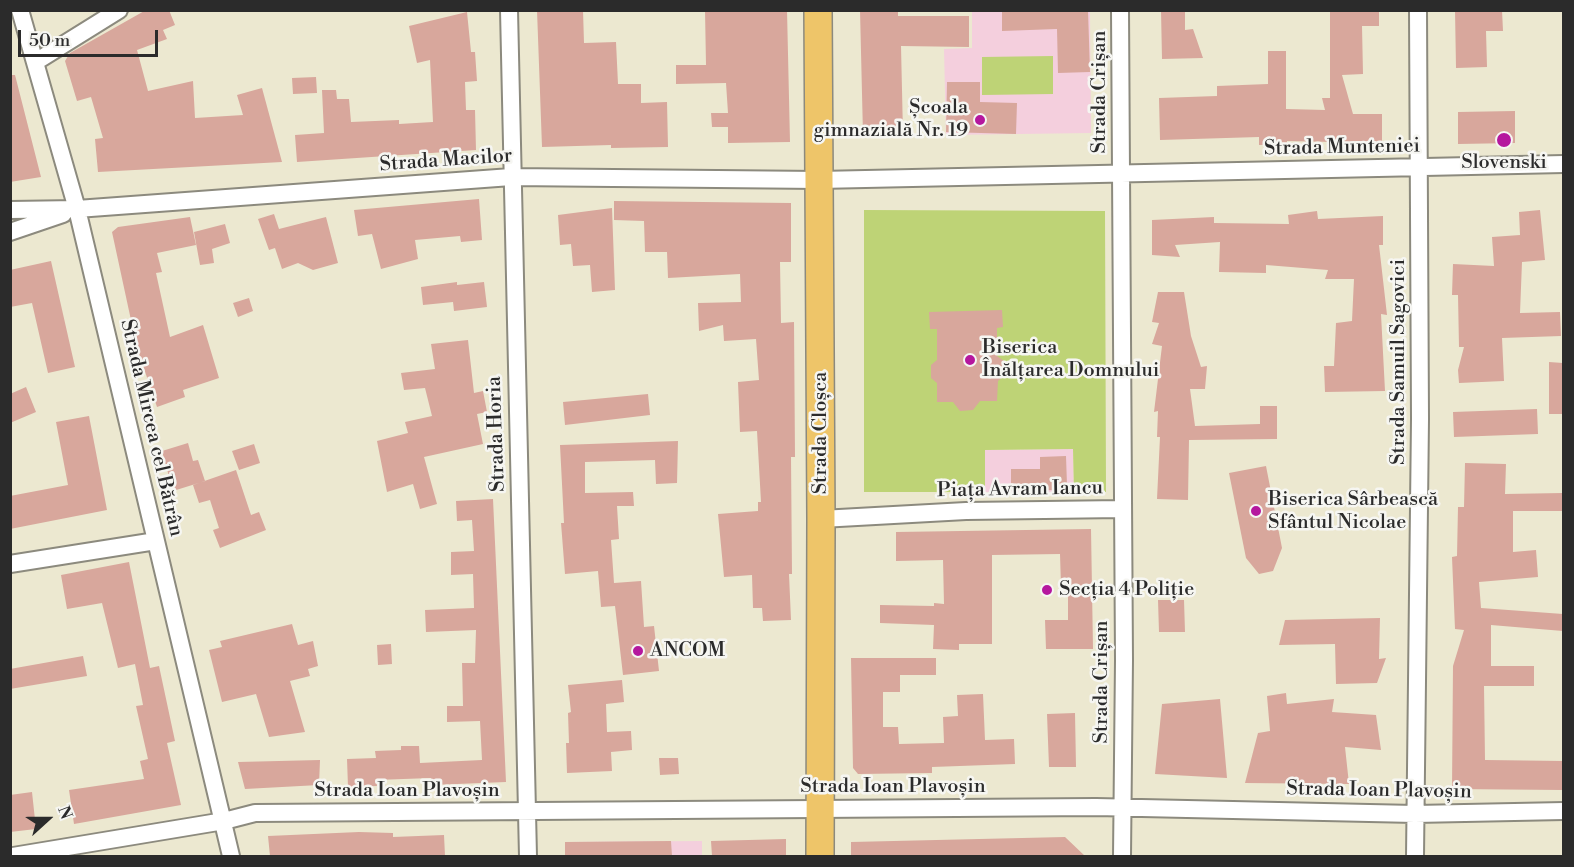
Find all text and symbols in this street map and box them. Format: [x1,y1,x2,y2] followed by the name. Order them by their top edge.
[21,18,160,56] scale bar
[29,29,70,52] text: 50 m
[1088,30,1112,154] street label: Strada Crișan
[814,96,968,143] place label: Școala gimnazială Nr. 19
[973,113,987,127] marker: Școala gimnazială Nr. 19
[1495,131,1513,149] marker: Slovenski
[1264,135,1420,161] street label: Strada Munteniei
[379,144,513,178] street label: Strada Macilor
[1461,151,1547,175] place label: Slovenski
[1387,259,1411,465] street label: Strada Samuil Sagovici
[114,317,188,539] street label: Strada Mircea cel Bătrân
[982,336,1159,383] place label: Biserica Înălțarea Domnului
[963,353,977,367] marker: Biserica Înălțarea Domnului
[809,372,833,494] street label: Strada Cloșca
[483,376,511,492] street label: Strada Horia
[937,477,1103,503] street label: Piața Avram Iancu
[1268,488,1438,535] place label: Biserica Sârbească Sfântul Nicolae
[1249,504,1263,518] marker: Biserica Sârbească Sfântul Nicolae
[1059,578,1194,602] place label: Secția 4 Poliție
[1040,583,1054,597] marker: Secția 4 Poliție
[1090,620,1114,744] street label: Strada Crișan
[650,639,725,663] place label: ANCOM
[631,644,645,658] marker: ANCOM
[800,775,986,799] street label: Strada Ioan Plavoșin
[1286,777,1472,805] street label: Strada Ioan Plavoșin
[314,779,500,803] street label: Strada Ioan Plavoșin
[18,789,78,849] north arrow
[53,803,76,822] text: N

